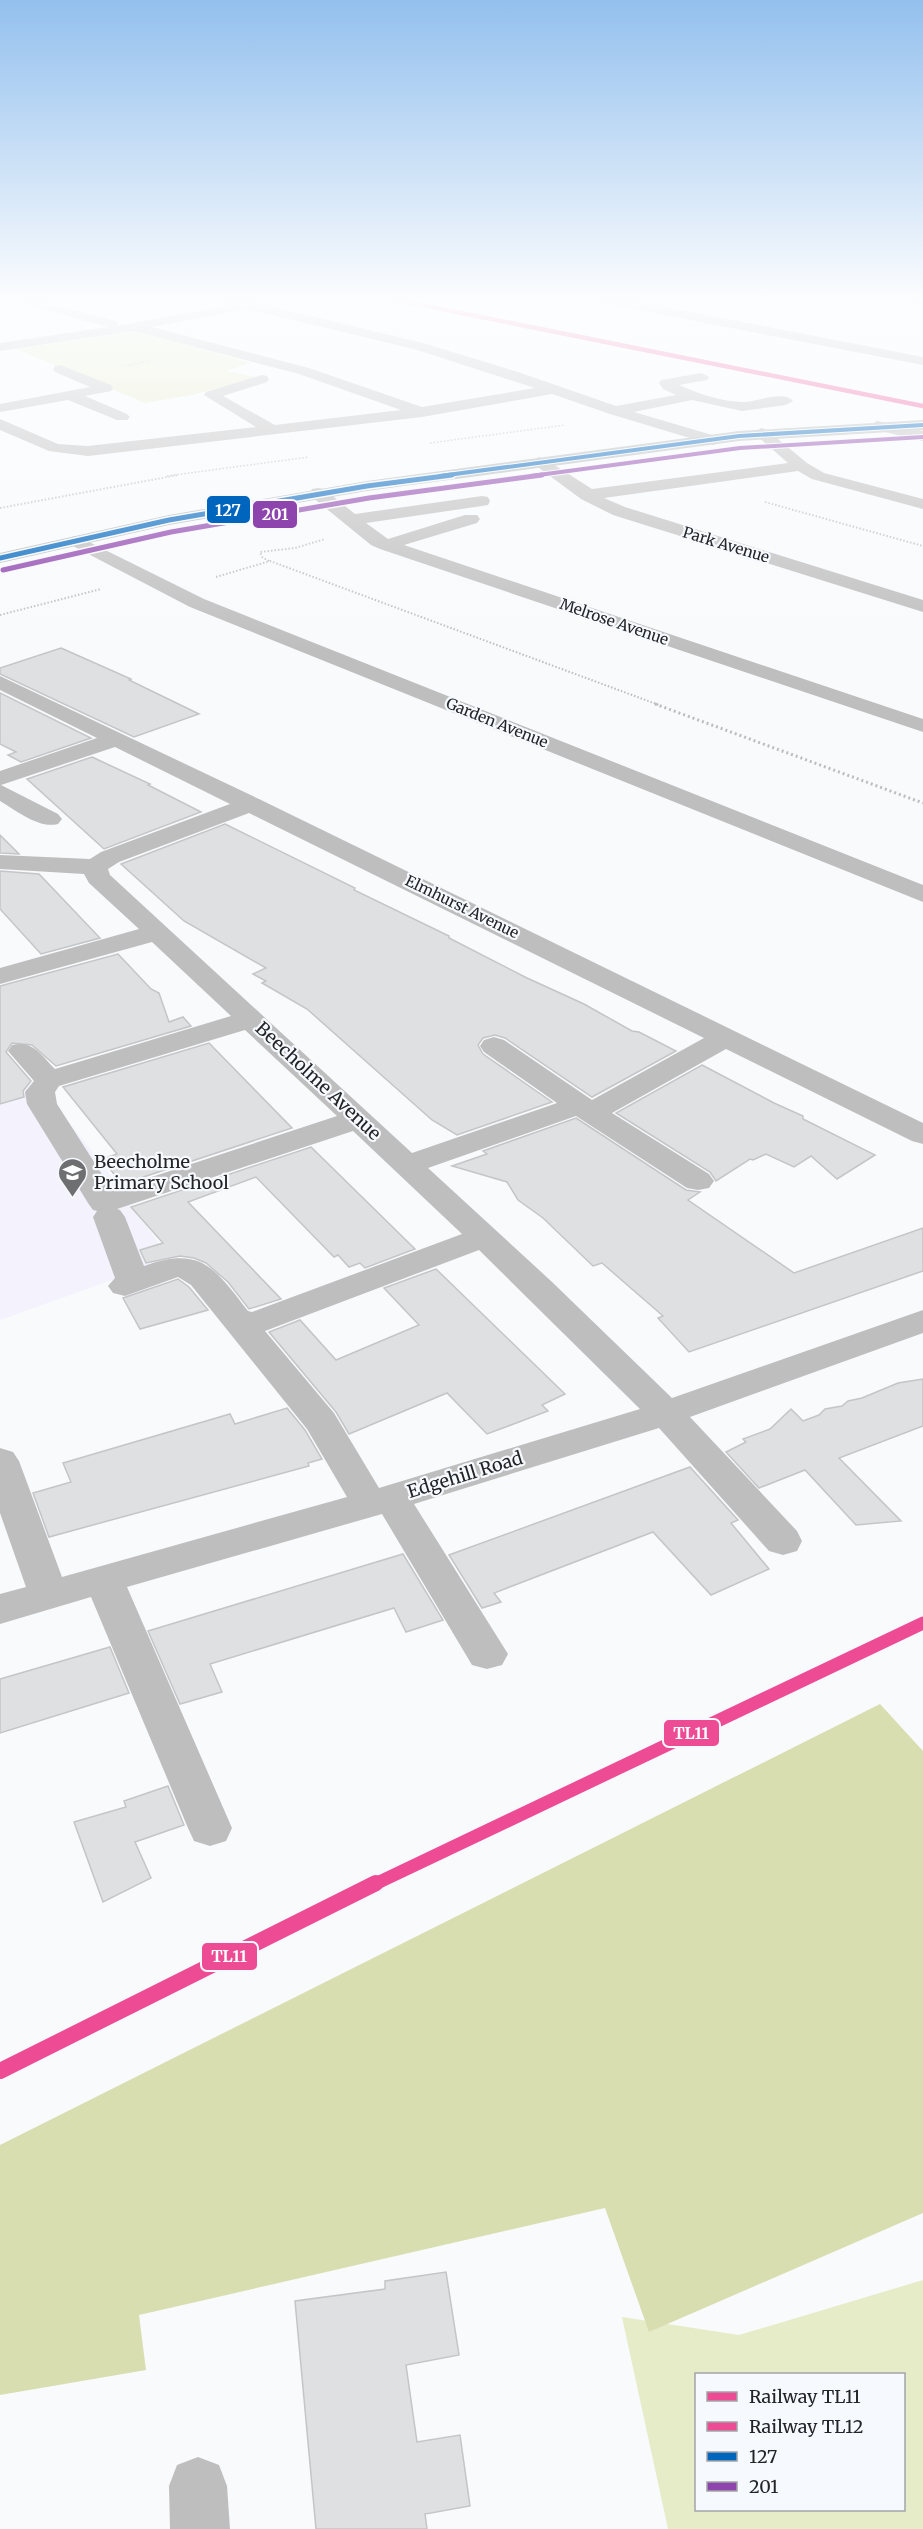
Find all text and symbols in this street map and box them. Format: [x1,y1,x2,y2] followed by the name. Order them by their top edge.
[206,495,251,524] line badge: 127
[215,500,241,520] text: 127
[252,500,298,529] line badge: 201
[262,504,289,524] text: 201
[681,522,772,567] street label: Park Avenue
[557,594,671,649] street label: Melrose Avenue
[443,693,551,752] street label: Garden Avenue
[402,871,522,942] street label: Elmhurst Avenue
[251,1017,386,1145] street label: Beecholme Avenue
[94,1150,229,1194] place label: Beecholme Primary School
[57,1156,89,1198] school or university icon: Beecholme Primary School
[404,1446,525,1503] street label: Edgehill Road
[663,1719,720,1747] line badge: TL11
[673,1723,709,1743] text: TL11
[201,1942,258,1971] line badge: TL11
[211,1946,247,1966] text: TL11
[695,2373,905,2511] legend
[749,2385,861,2408] text: Railway TL11
[749,2415,864,2438] text: Railway TL12
[749,2445,777,2468] text: 127
[749,2475,778,2498] text: 201

